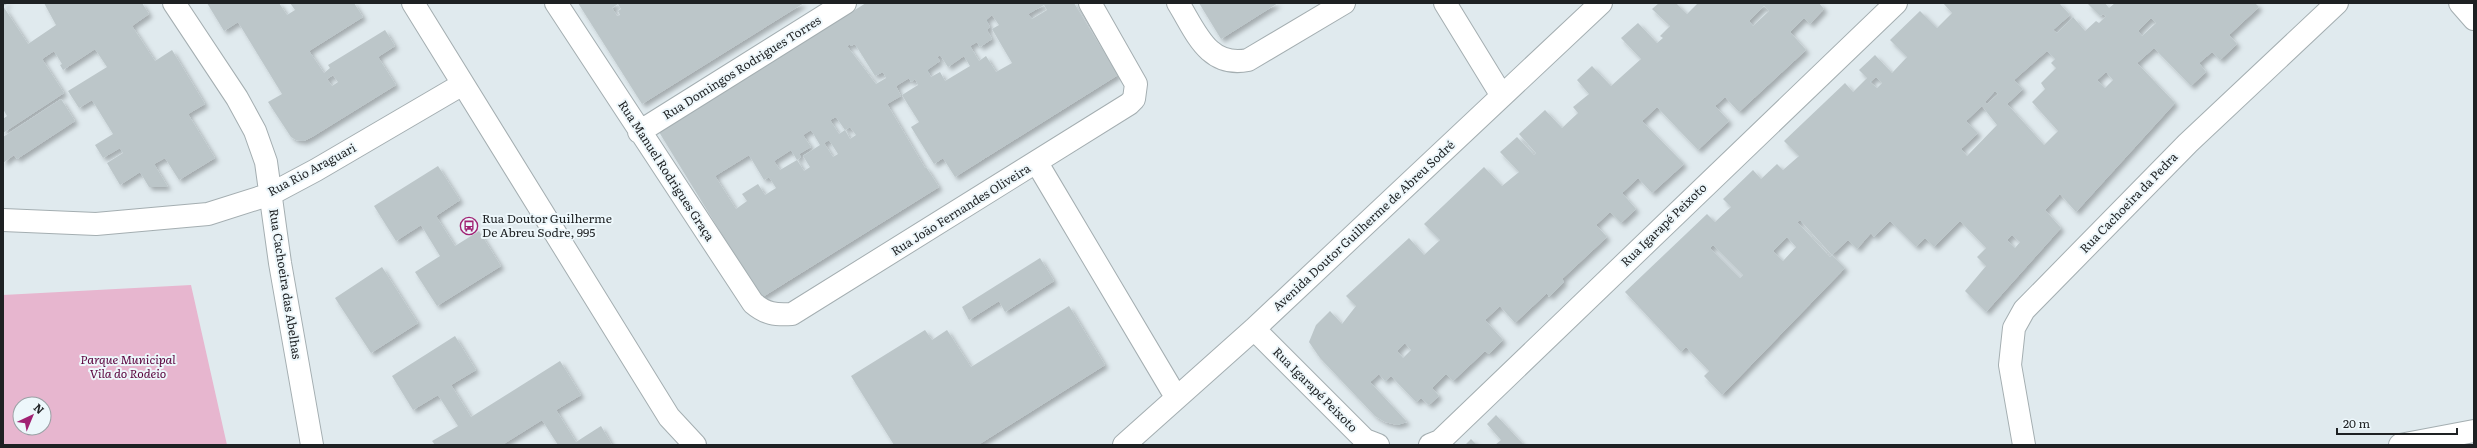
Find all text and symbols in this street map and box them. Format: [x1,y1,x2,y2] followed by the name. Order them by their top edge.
[659,11,825,123] street label: Rua Domingos Rodrigues Torres
[614,97,719,245] street label: Rua Manuel Rodrigues Graça
[1268,136,1458,315] street label: Avenida Doutor Guilherme de Abreu Sodré
[264,138,359,200] street label: Rua Rio Araguari
[2075,147,2182,257] street label: Rua Cachoeira da Pedra
[887,158,1034,260] street label: Rua João Fernandes Oliveira
[1616,178,1710,270] street label: Rua Igarapé Peixoto
[265,207,307,361] street label: Rua Cachoeira das Abelhas
[482,209,612,241] place label: Rua Doutor Guilherme De Abreu Sodre, 995
[459,216,479,236] bus stop icon: Rua Doutor Guilherme De Abreu Sodre, 995
[1269,343,1362,436] street label: Rua Igarapé Peixoto
[80,350,176,382] park label: Parque Municipal Vila do Rodeio
[12,396,52,436] north arrow
[31,399,49,417] text: N
[2337,410,2457,436] scale bar
[2343,414,2370,432] text: 20 m

